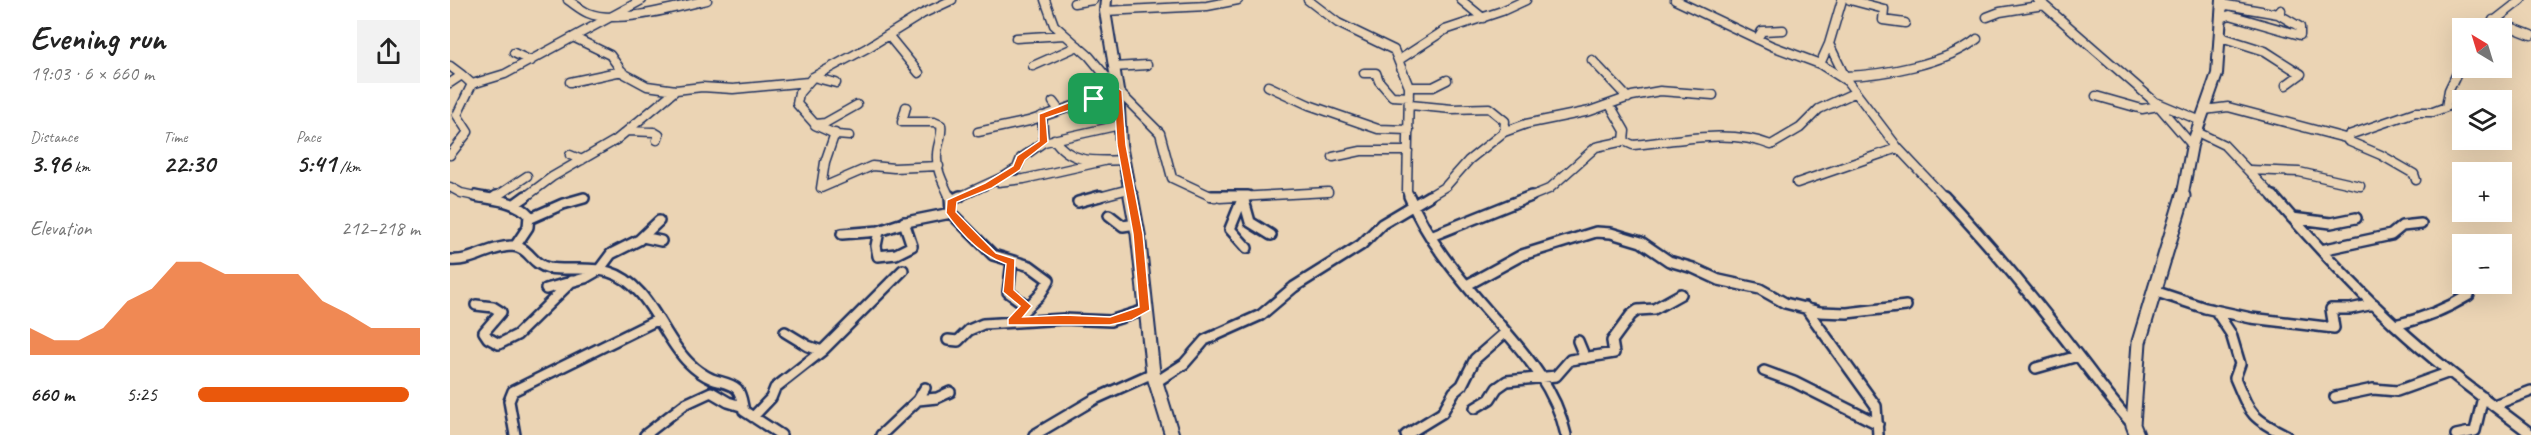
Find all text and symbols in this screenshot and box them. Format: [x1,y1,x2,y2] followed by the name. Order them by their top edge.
[30,17,165,59] text: Evening run
[2452,18,2512,78] north arrow
[2452,18,2512,294] map controls
[357,20,420,83] button: share
[30,61,154,86] text: 19:03 · 6 × 660 m
[1068,73,1119,124] pin
[1077,82,1110,115] icon: arrive
[2452,90,2512,150] button: layers
[30,127,78,147] text: Distance
[163,127,187,147] text: Time
[296,127,321,147] text: Pace
[30,147,70,180] text: 3.96
[163,147,215,180] text: 22:30
[296,147,336,180] text: 5:41
[70,157,90,177] text: km
[336,157,361,177] text: /km
[2452,162,2512,222] button: +
[30,216,92,241] text: Elevation
[341,216,420,241] text: 212–218 m
[2452,234,2512,294] button: −
[30,382,74,407] text: 660 m
[126,382,157,407] text: 5:25

